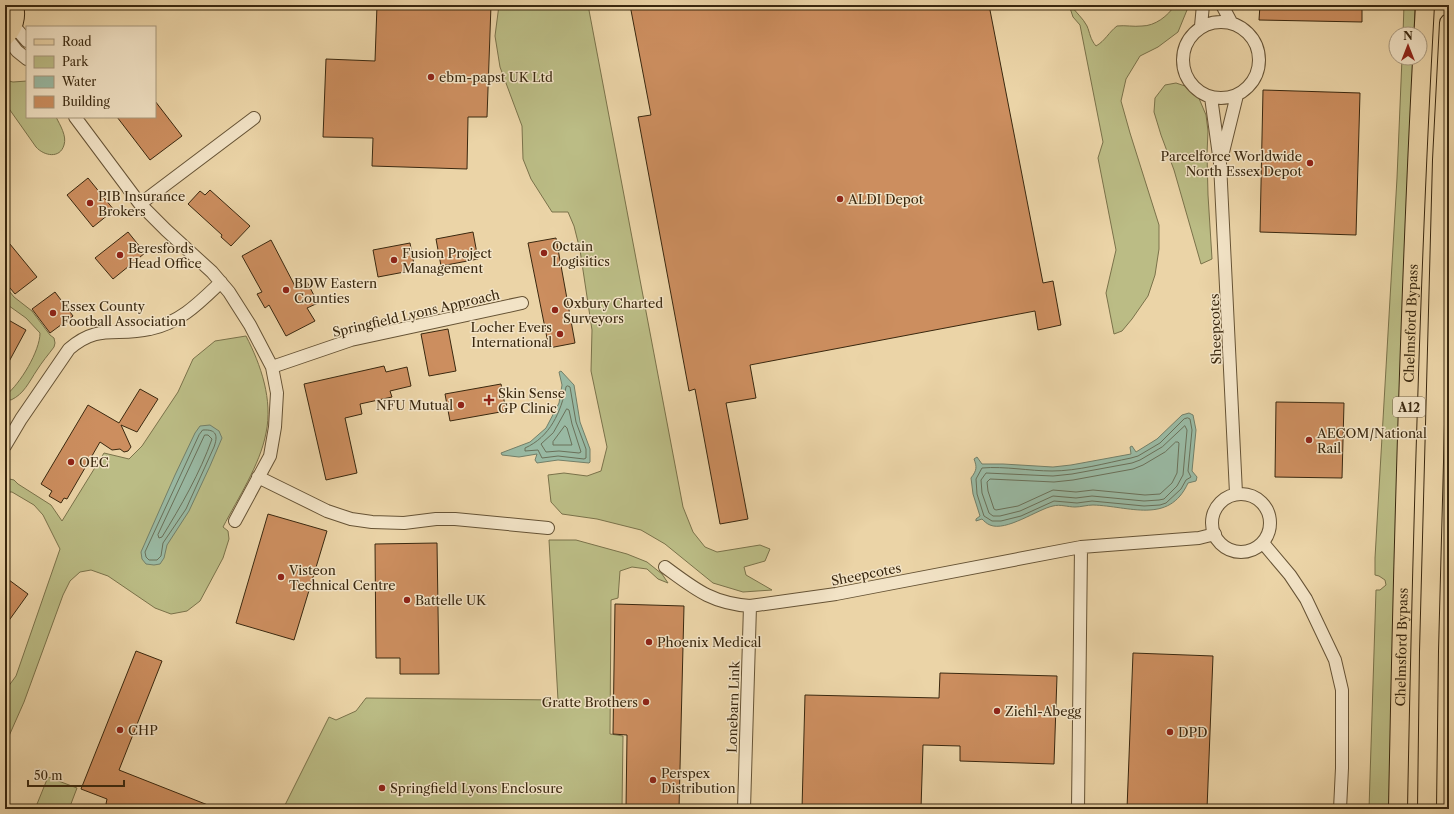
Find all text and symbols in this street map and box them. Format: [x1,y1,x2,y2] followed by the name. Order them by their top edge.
[26,26,156,118] legend
[1388,26,1428,66] north arrow
[1403,29,1413,43] text: N
[62,34,92,49] text: Road
[62,54,89,69] text: Park
[439,69,553,85] place label: ebm-papst UK Ltd
[426,72,436,82] marker: ebm-papst UK Ltd
[61,74,96,89] text: Water
[62,94,110,109] text: Building
[1161,148,1302,179] place label: Parcelforce Worldwide North Essex Depot
[1305,158,1315,168] marker: Parcelforce Worldwide North Essex Depot
[98,188,185,219] place label: PIB Insurance Brokers
[847,191,924,207] place label: ALDI Depot
[835,194,845,204] marker: ALDI Depot
[85,198,95,208] marker: PIB Insurance Brokers
[552,238,610,269] place label: Octain Logisitics
[128,240,202,271] place label: Beresfords Head Office
[402,245,492,276] place label: Fusion Project Management
[539,248,549,258] marker: Octain Logisitics
[115,250,125,260] marker: Beresfords Head Office
[389,255,399,265] marker: Fusion Project Management
[1401,263,1421,383] street label: Chelmsford Bypass
[294,275,377,306] place label: BDW Eastern Counties
[281,285,291,295] marker: BDW Eastern Counties
[331,286,501,340] street label: Springfield Lyons Approach
[1206,293,1224,365] street label: Sheepcotes
[563,295,663,326] place label: Oxbury Charted Surveyors
[61,298,186,329] place label: Essex County Football Association
[550,305,560,315] marker: Oxbury Charted Surveyors
[48,308,58,318] marker: Essex County Football Association
[471,319,552,350] place label: Locher Evers International
[555,329,565,339] marker: Locher Evers International
[498,385,565,416] place label: Skin Sense GP Clinic
[483,394,495,406] marker: Skin Sense GP Clinic
[376,397,453,413] place label: NFU Mutual
[1393,397,1425,417] road number: A12
[456,400,466,410] marker: NFU Mutual
[1316,425,1427,456] place label: AECOM/National Rail
[1304,435,1314,445] marker: AECOM/National Rail
[79,454,109,470] place label: OEC
[66,457,76,467] marker: OEC
[830,559,903,589] street label: Sheepcotes
[288,562,395,593] place label: Visteon Technical Centre
[276,572,286,582] marker: Visteon Technical Centre
[1392,587,1411,707] street label: Chelmsford Bypass
[415,592,487,608] place label: Battelle UK
[402,595,412,605] marker: Battelle UK
[657,634,762,650] place label: Phoenix Medical
[644,637,654,647] marker: Phoenix Medical
[723,660,743,753] street label: Lonebarn Link
[542,694,638,710] place label: Gratte Brothers
[641,697,651,707] marker: Gratte Brothers
[1005,703,1081,719] place label: Ziehl-Abegg
[992,706,1002,716] marker: Ziehl-Abegg
[128,722,158,738] place label: CHP
[1178,724,1207,740] place label: DPD
[115,725,125,735] marker: CHP
[1165,727,1175,737] marker: DPD
[28,762,124,788] scale bar
[661,765,736,796] place label: Perspex Distribution
[34,768,63,783] text: 50 m
[648,775,658,785] marker: Perspex Distribution
[390,780,563,796] place label: Springfield Lyons Enclosure
[377,783,387,793] marker: Springfield Lyons Enclosure

